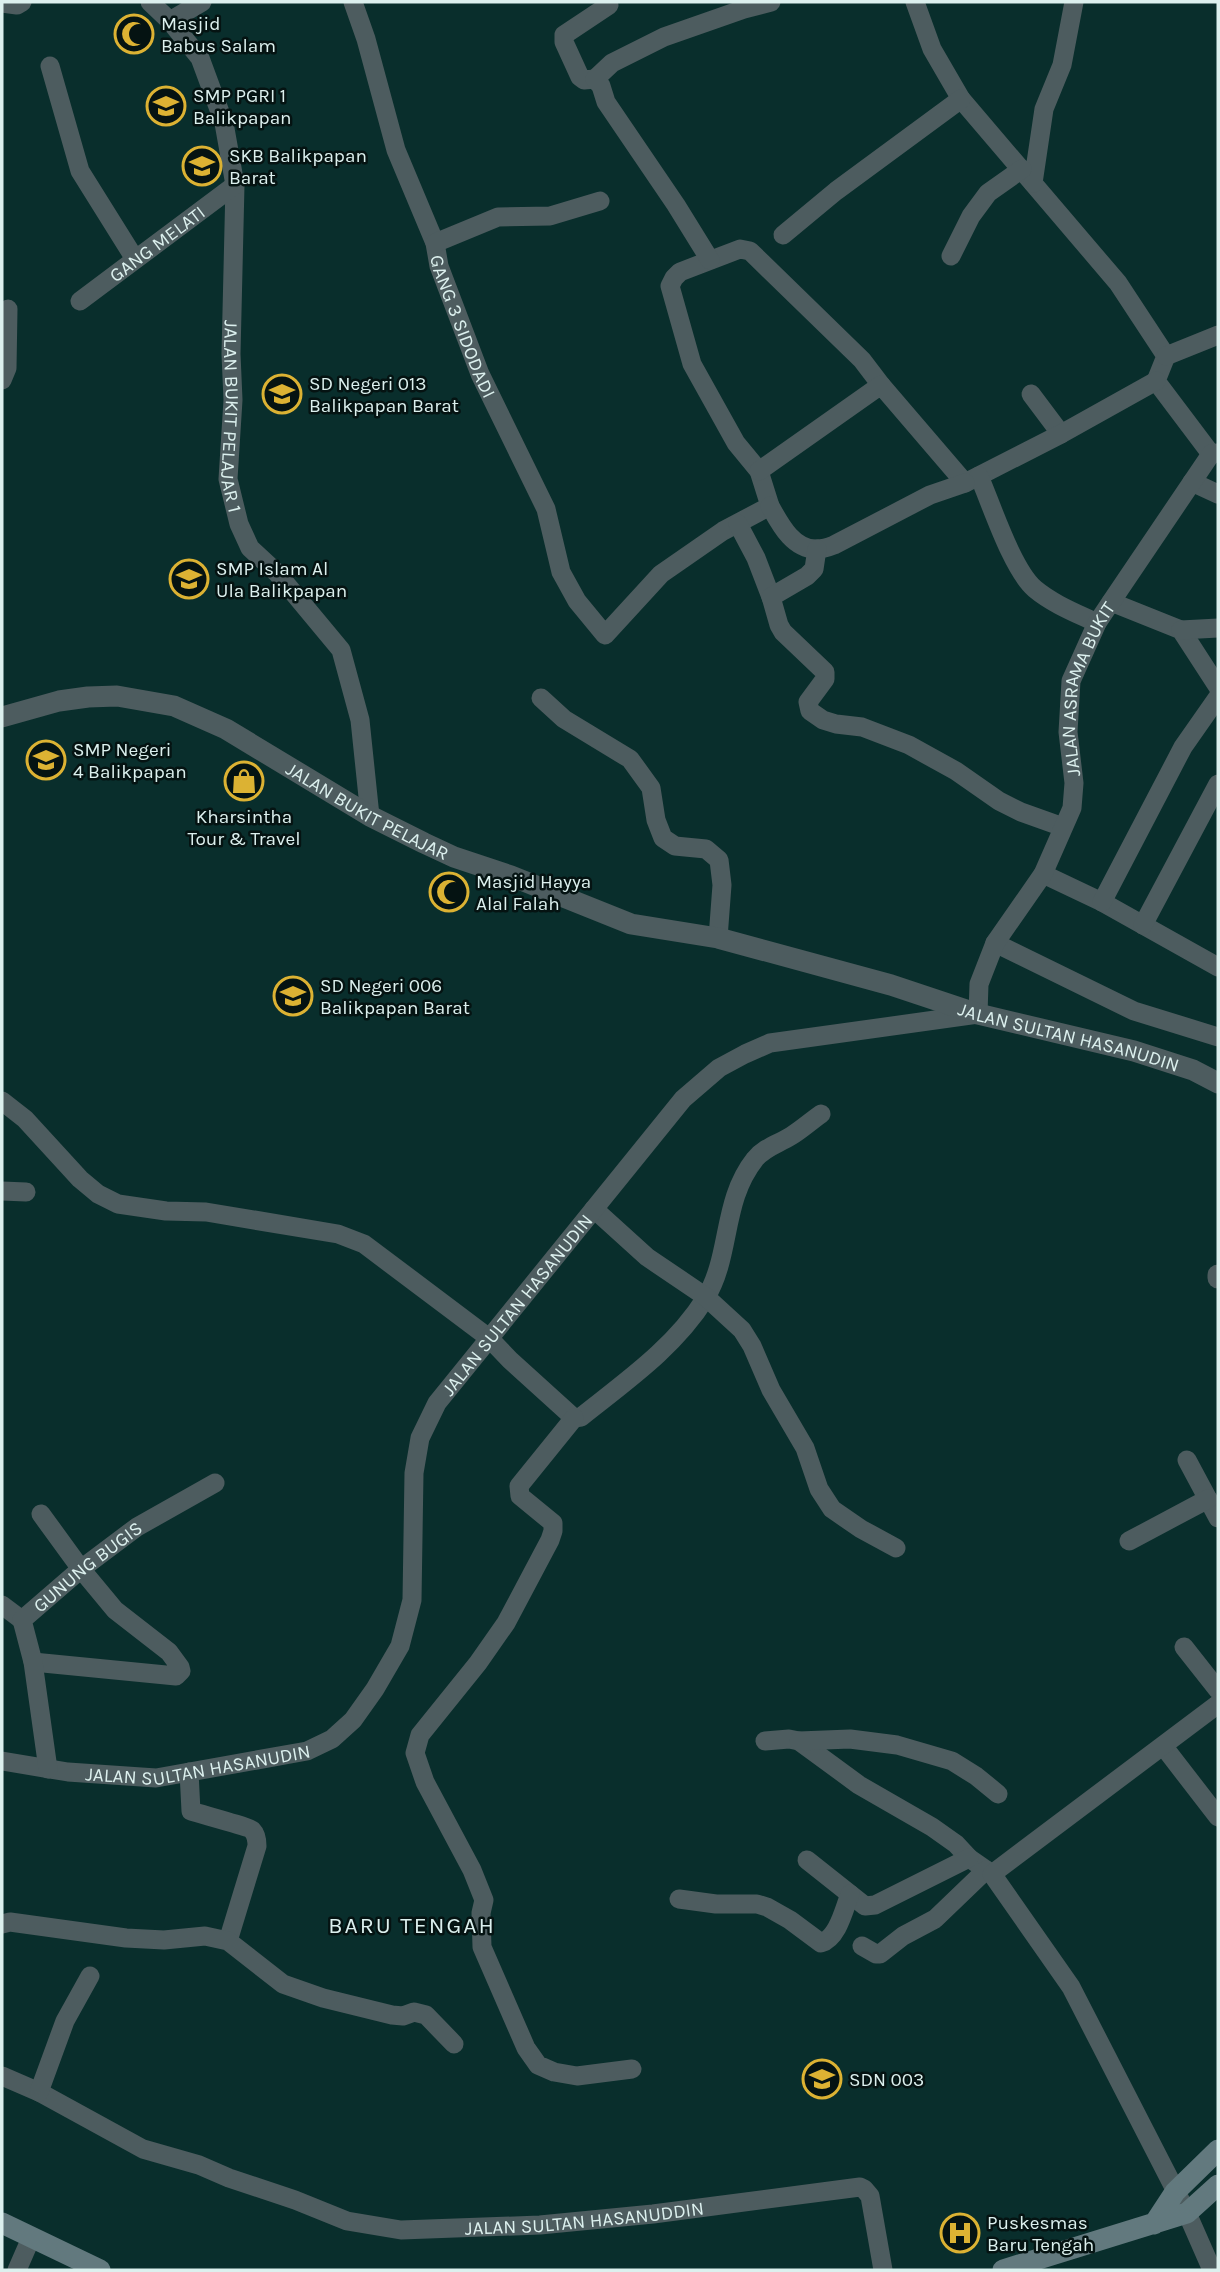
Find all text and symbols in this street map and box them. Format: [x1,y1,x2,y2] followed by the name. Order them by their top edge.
[113,13,155,55] mosque icon: Masjid Babus Salam
[161,13,276,57] place label: Masjid Babus Salam
[145,85,187,127] school or university icon: SMP PGRI 1 Balikpapan
[193,85,292,129] place label: SMP PGRI 1 Balikpapan
[181,145,223,187] school or university icon: SKB Balikpapan Barat
[229,145,367,189] place label: SKB Balikpapan Barat
[105,201,210,287] street label: GANG MELATI
[425,253,500,402] street label: GANG 3 SIDODADI
[216,320,246,515] street label: JALAN BUKIT PELAJAR 1
[261,373,303,415] school or university icon: SD Negeri 013 Balikpapan Barat
[309,373,459,417] place label: SD Negeri 013 Balikpapan Barat
[168,558,210,600] school or university icon: SMP Islam Al Ula Balikpapan
[216,558,347,602] place label: SMP Islam Al Ula Balikpapan
[1058,597,1120,778] street label: JALAN ASRAMA BUKIT
[25,739,67,781] school or university icon: SMP Negeri 4 Balikpapan
[73,739,187,783] place label: SMP Negeri 4 Balikpapan
[282,758,452,865] street label: JALAN BUKIT PELAJAR
[223,760,265,802] shop icon: Kharsintha Tour & Travel
[187,806,301,850] place label: Kharsintha Tour & Travel
[428,871,470,913] mosque icon: Masjid Hayya Alal Falah
[476,871,591,915] place label: Masjid Hayya Alal Falah
[272,975,314,1017] school or university icon: SD Negeri 006 Balikpapan Barat
[320,975,470,1019] place label: SD Negeri 006 Balikpapan Barat
[955,998,1182,1077] street label: JALAN SULTAN HASANUDIN
[437,1210,598,1400] street label: JALAN SULTAN HASANUDIN
[29,1517,147,1617] street label: GUNUNG BUGIS
[85,1741,312,1790] street label: JALAN SULTAN HASANUDIN
[328,1912,496,1939] district label: BARU TENGAH
[801,2058,843,2100] school or university icon: SDN 003
[849,2069,924,2091] place label: SDN 003
[464,2197,705,2240] street label: JALAN SULTAN HASANUDDIN
[939,2212,981,2254] hospital icon: Puskesmas Baru Tengah
[987,2212,1094,2256] place label: Puskesmas Baru Tengah

